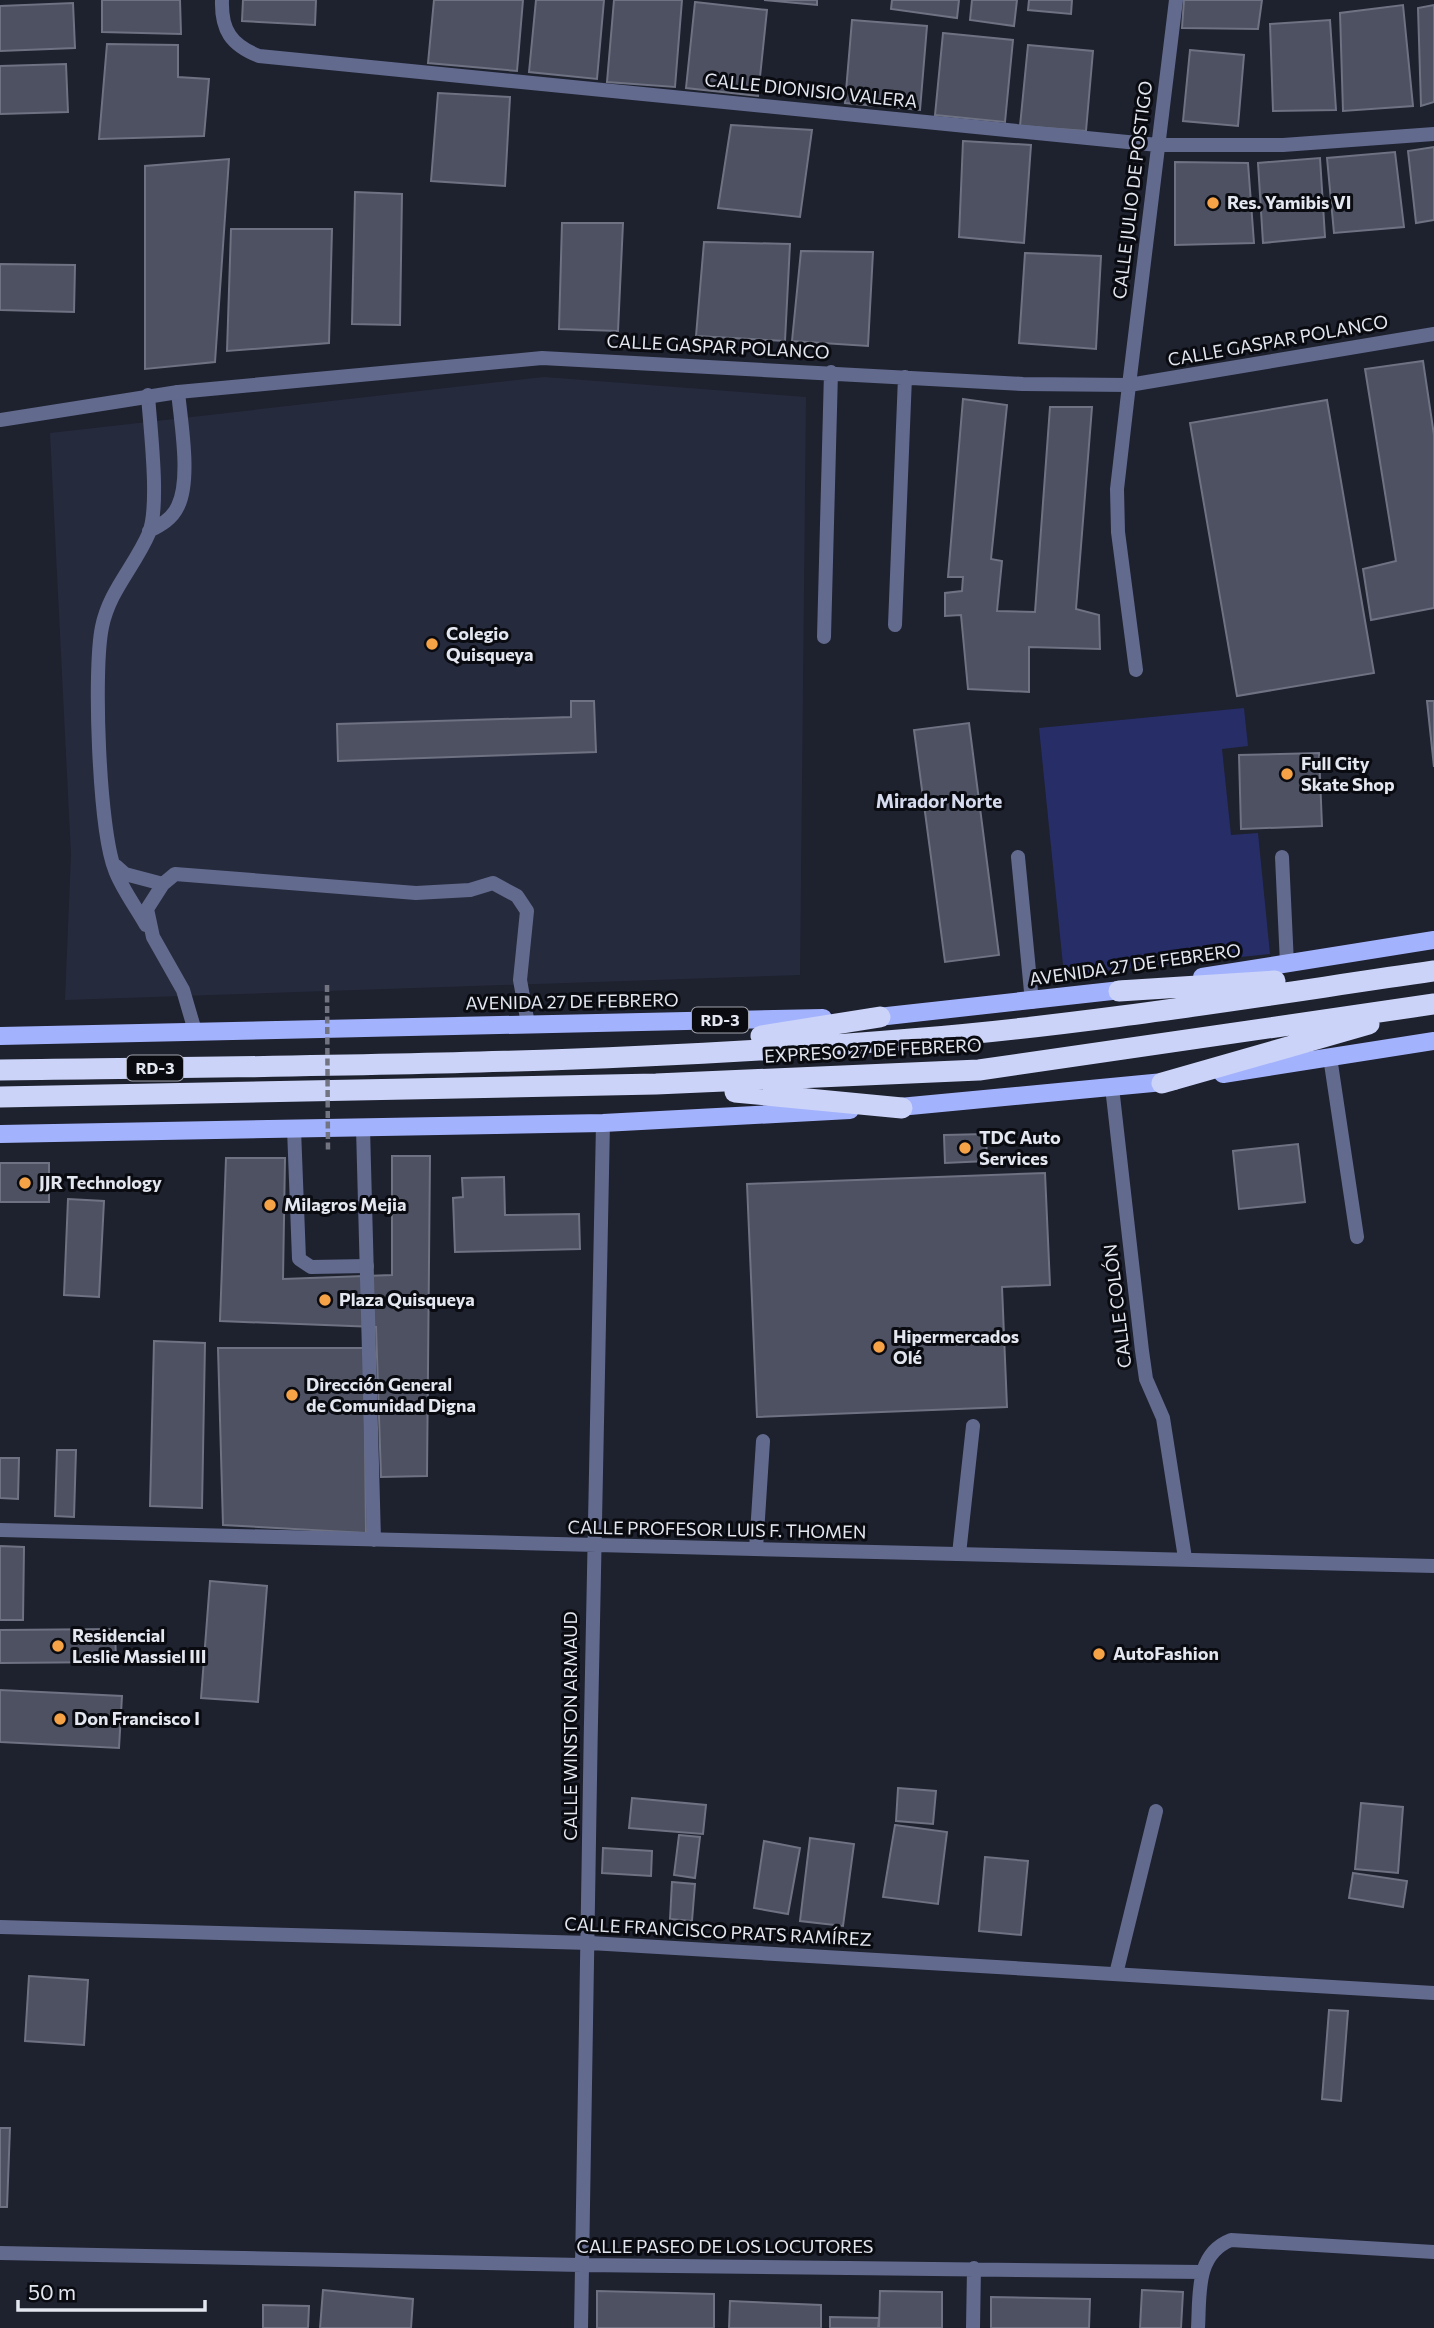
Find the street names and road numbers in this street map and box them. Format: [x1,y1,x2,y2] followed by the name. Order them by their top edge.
[704,68,919,112] street label: CALLE DIONISIO VALERA
[1108,80,1156,300] street label: CALLE JULIO DE POSTIGO
[1166,310,1390,370] street label: CALLE GASPAR POLANCO
[606,329,830,363] street label: CALLE GASPAR POLANCO
[1028,938,1242,990] street label: AVENIDA 27 DE FEBRERO
[465,988,679,1014] street label: AVENIDA 27 DE FEBRERO
[692,1008,748,1032] road number: RD-3
[764,1033,982,1067] street label: EXPRESO 27 DE FEBRERO
[127,1056,183,1080] road number: RD-3
[1098,1243,1136,1369] street label: CALLE COLÓN
[567,1515,867,1543] street label: CALLE PROFESOR LUIS F. THOMEN
[559,1611,581,1841] street label: CALLE WINSTON ARMAUD
[564,1912,872,1950] street label: CALLE FRANCISCO PRATS RAMÍREZ
[577,2235,873,2257] street label: CALLE PASEO DE LOS LOCUTORES

